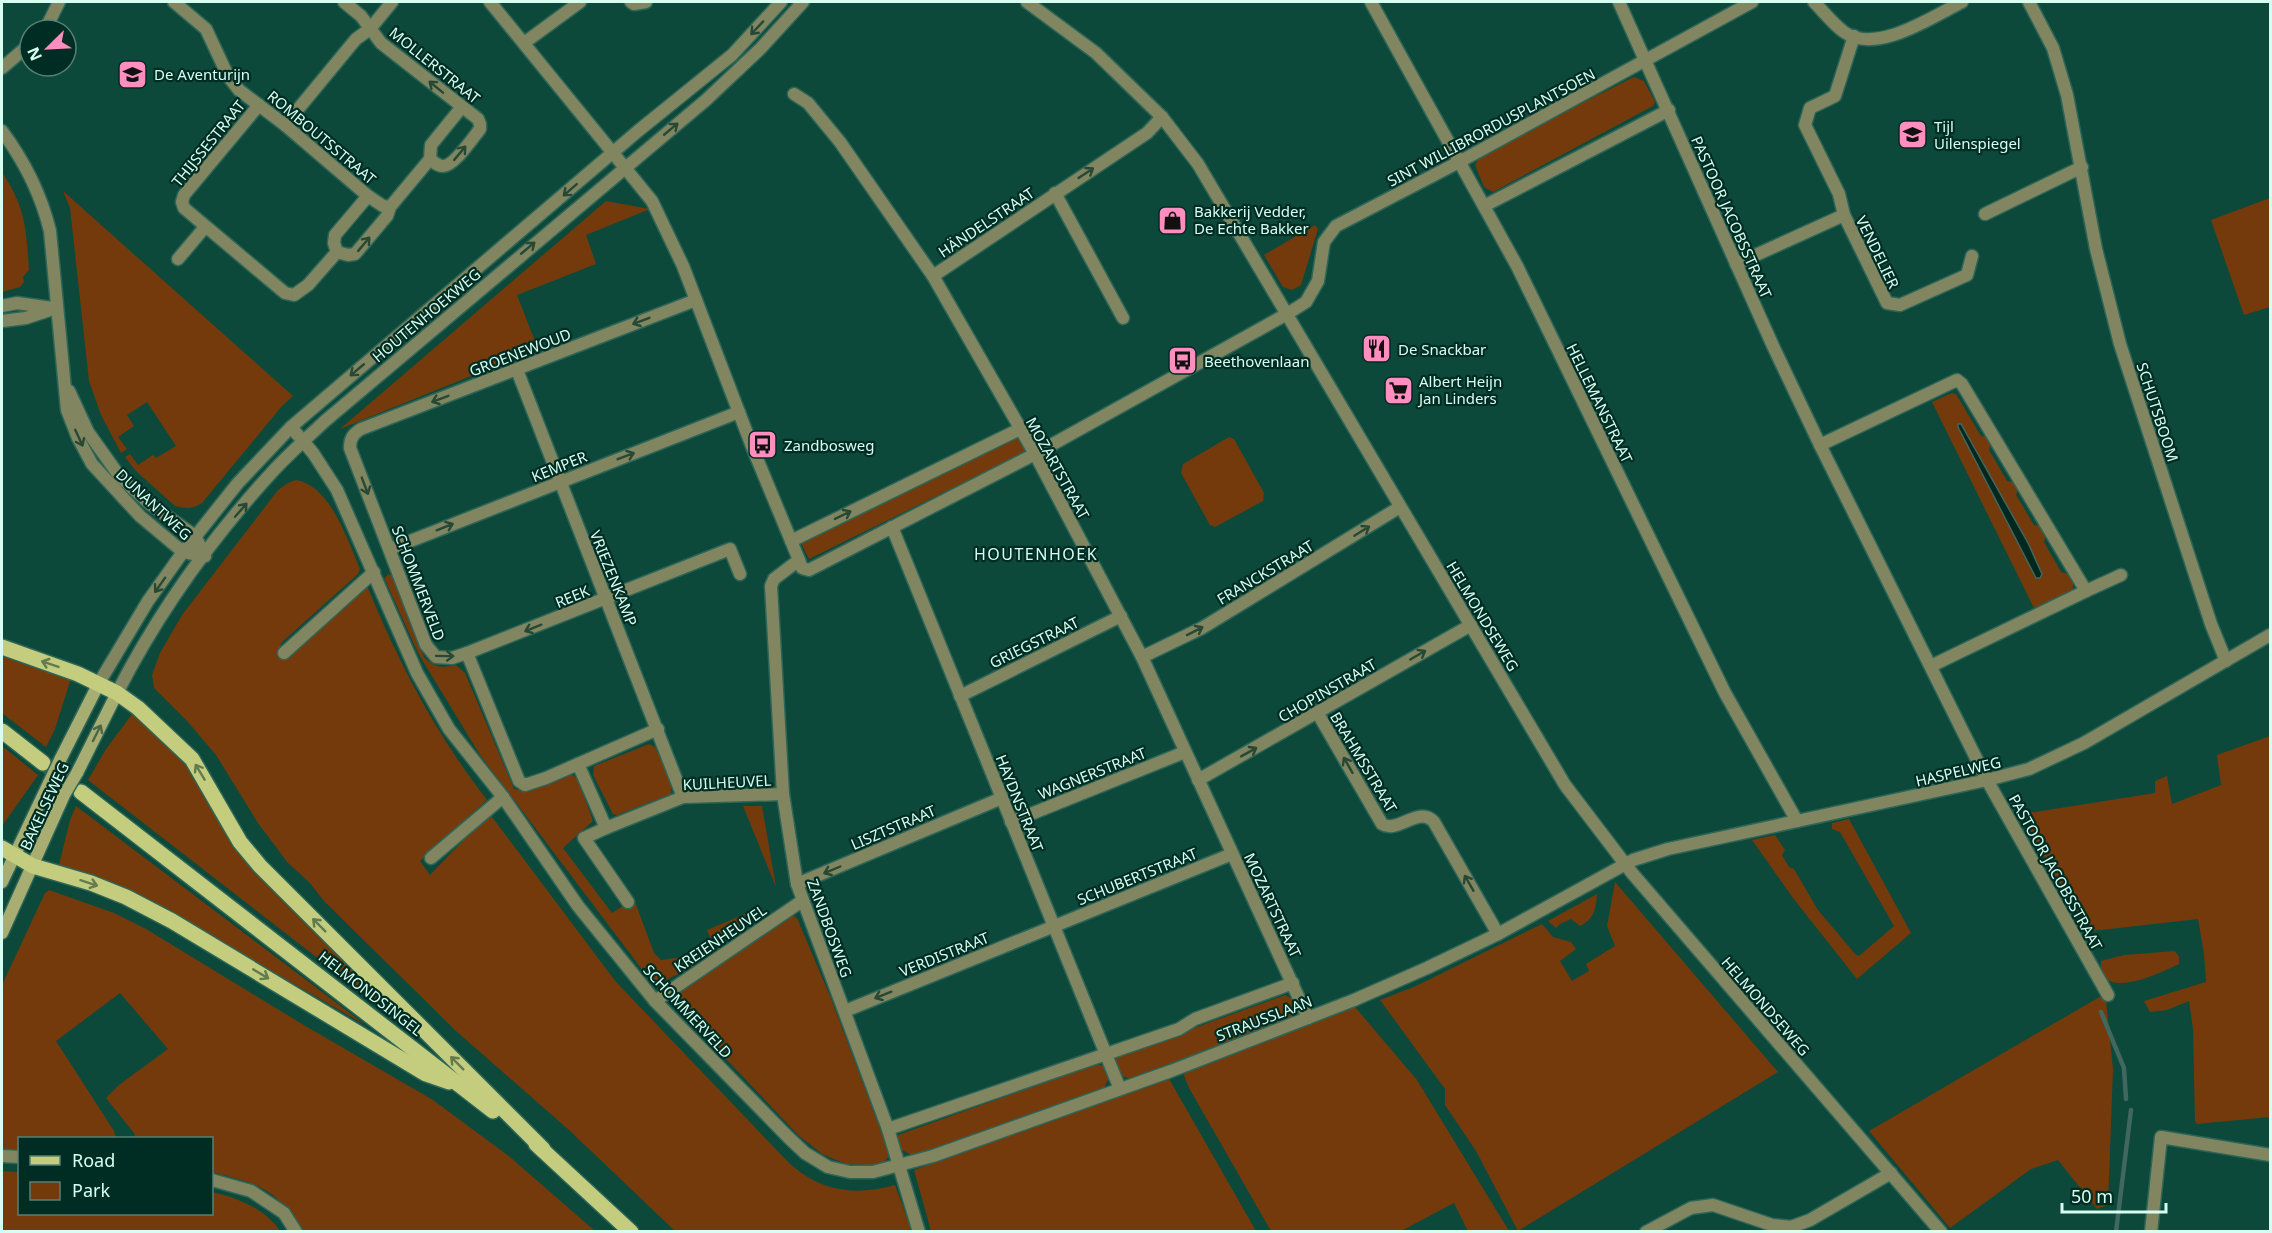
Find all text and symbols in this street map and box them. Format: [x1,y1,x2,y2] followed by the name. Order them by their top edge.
[18,18,78,78] north arrow
[749,21,764,36] one-way arrow
[386,22,485,108] street label: MOLLERSTRAAT
[22,44,47,65] text: N
[117,58,149,90] school or university icon: De Aventurijn
[1383,63,1599,191] street label: SINT WILLIBRORDUSPLANTSOEN
[154,64,250,84] place label: De Aventurijn
[428,81,444,94] one-way arrow
[263,86,381,189] street label: ROMBOUTSSTRAAT
[167,95,249,190] street label: THIJSSESTRAAT
[1934,116,2021,153] place label: Tijl Uilenspiegel
[1897,119,1929,151] school or university icon: Tijl Uilenspiegel
[663,122,678,136] one-way arrow
[1687,133,1777,302] street label: PASTOOR JACOBSSTRAAT
[453,146,466,162] one-way arrow
[1077,167,1094,179] one-way arrow
[934,182,1038,262] street label: HÄNDELSTRAAT
[562,183,577,197] one-way arrow
[1194,201,1309,238] place label: Bakkerij Vedder, De Echte Bakker
[1157,204,1189,236] shop icon: Bakkerij Vedder, De Echte Bakker
[1852,212,1905,292] street label: VENDELIER
[357,236,370,252] one-way arrow
[520,242,536,255] one-way arrow
[368,264,484,366] street label: HOUTENHOEKWEG
[633,316,651,327] one-way arrow
[466,323,574,381] street label: GROENEWOUD
[1361,333,1393,365] restaurant icon: De Snackbar
[1398,339,1486,359] place label: De Snackbar
[1562,340,1638,467] street label: HELLEMANSTRAAT
[1167,345,1199,377] bus stop icon: Beethovenlaan
[1204,351,1309,371] place label: Beethovenlaan
[2133,360,2183,464] street label: SCHUTSBOOM
[349,364,365,377] one-way arrow
[1417,371,1502,408] place label: Albert Heijn Jan Linders
[1382,374,1414,406] supermarket icon: Albert Heijn Jan Linders
[431,394,450,405] one-way arrow
[1022,414,1095,523] street label: MOZARTSTRAAT
[73,429,85,447] one-way arrow
[747,429,779,461] bus stop icon: Zandbosweg
[784,435,874,455] place label: Zandbosweg
[528,446,590,486] street label: KEMPER
[616,449,635,460] one-way arrow
[112,464,196,544] street label: DUNANTWEG
[361,476,372,495] one-way arrow
[234,503,248,518] one-way arrow
[834,509,852,520] one-way arrow
[435,521,453,532] one-way arrow
[388,523,450,643] street label: SCHOMMERVELD
[1353,525,1370,537] one-way arrow
[586,527,642,629] street label: VRIEZENKAMP
[1213,535,1318,609] street label: FRANCKSTRAAT
[974,543,1098,565] district label: HOUTENHOEK
[1442,557,1524,675] street label: HELMONDSEWEG
[154,576,166,592] one-way arrow
[552,580,593,612] street label: REEK
[986,611,1083,672] street label: GRIEGSTRAAT
[524,623,542,634] one-way arrow
[1185,625,1203,637] one-way arrow
[1409,648,1426,660] one-way arrow
[435,650,454,662] one-way arrow
[1274,653,1380,726] street label: CHOPINSTRAAT
[41,658,60,669] one-way arrow
[1326,708,1402,817] street label: BRAHMSSTRAAT
[91,724,103,742] one-way arrow
[1035,742,1150,804] street label: WAGNERSTRAAT
[1240,746,1257,758] one-way arrow
[991,751,1049,855] street label: HAYDNSTRAAT
[1913,751,2003,791] street label: HASPELWEG
[1341,756,1353,773] one-way arrow
[15,759,73,853] street label: BAKELSEWEG
[194,764,206,781] one-way arrow
[682,770,772,794] street label: KUILHEUVEL
[2005,790,2108,954] street label: PASTOOR JACOBSSTRAAT
[847,800,939,854] street label: LISZTSTRAAT
[1074,843,1201,909] street label: SCHUBERTSTRAAT
[1240,849,1306,961] street label: MOZARTSTRAAT
[823,864,841,876] one-way arrow
[1463,875,1475,892] one-way arrow
[803,876,857,980] street label: ZANDBOSWEG
[79,878,98,889] one-way arrow
[670,900,770,976] street label: KREIENHEUVEL
[312,918,327,932] one-way arrow
[896,927,992,981] street label: VERDISTRAAT
[315,946,427,1040] street label: HELMONDSINGEL
[1718,952,1814,1060] street label: HELMONDSEWEG
[639,960,737,1062] street label: SCHOMMERVELD
[252,968,269,980] one-way arrow
[874,990,893,1001] one-way arrow
[1213,991,1315,1045] street label: STRAUSSLAAN
[450,1056,465,1071] one-way arrow
[18,1137,213,1215] legend
[72,1148,115,1172] text: Road
[2062,1176,2166,1214] scale bar
[72,1178,110,1202] text: Park
[2071,1184,2113,1208] text: 50 m

